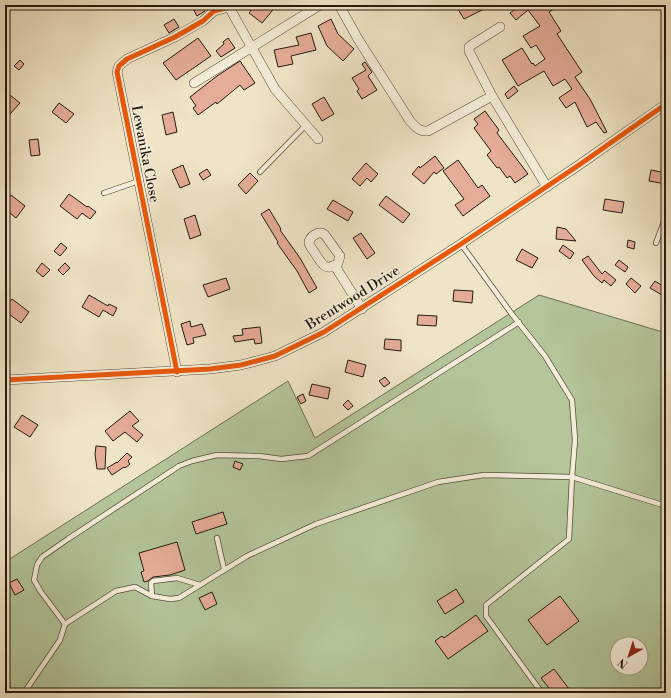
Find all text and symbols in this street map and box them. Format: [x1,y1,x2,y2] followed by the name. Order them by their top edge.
[127,104,163,204] street label: Lewanika Close
[302,262,404,335] street label: Brentwood Drive
[609,636,649,676] north arrow
[615,655,631,671] text: N

